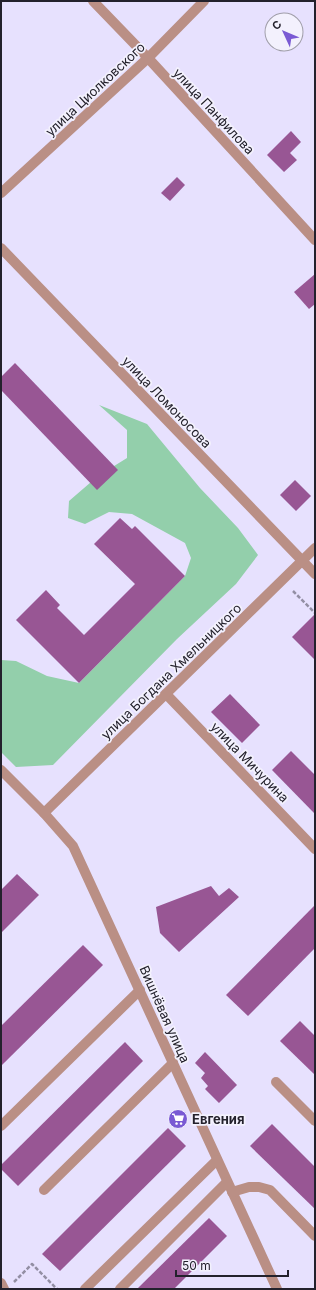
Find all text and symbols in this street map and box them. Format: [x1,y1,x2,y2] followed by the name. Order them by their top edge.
[264,12,304,52] north arrow
[269,17,285,33] text: С
[42,39,148,139] street label: улица Циолковского
[170,65,258,157] street label: улица Панфилова
[119,353,215,451] street label: улица Ломоносова
[98,600,245,742] street label: улица Богдана Хмельницкого
[208,719,292,805] street label: улица Мичурина
[136,963,194,1065] street label: Вишнёвая улица
[167,1108,189,1130] supermarket icon: Евгения
[192,1111,244,1127] place label: Евгения
[176,1252,288,1278] scale bar
[182,1258,211,1273] text: 50 m

